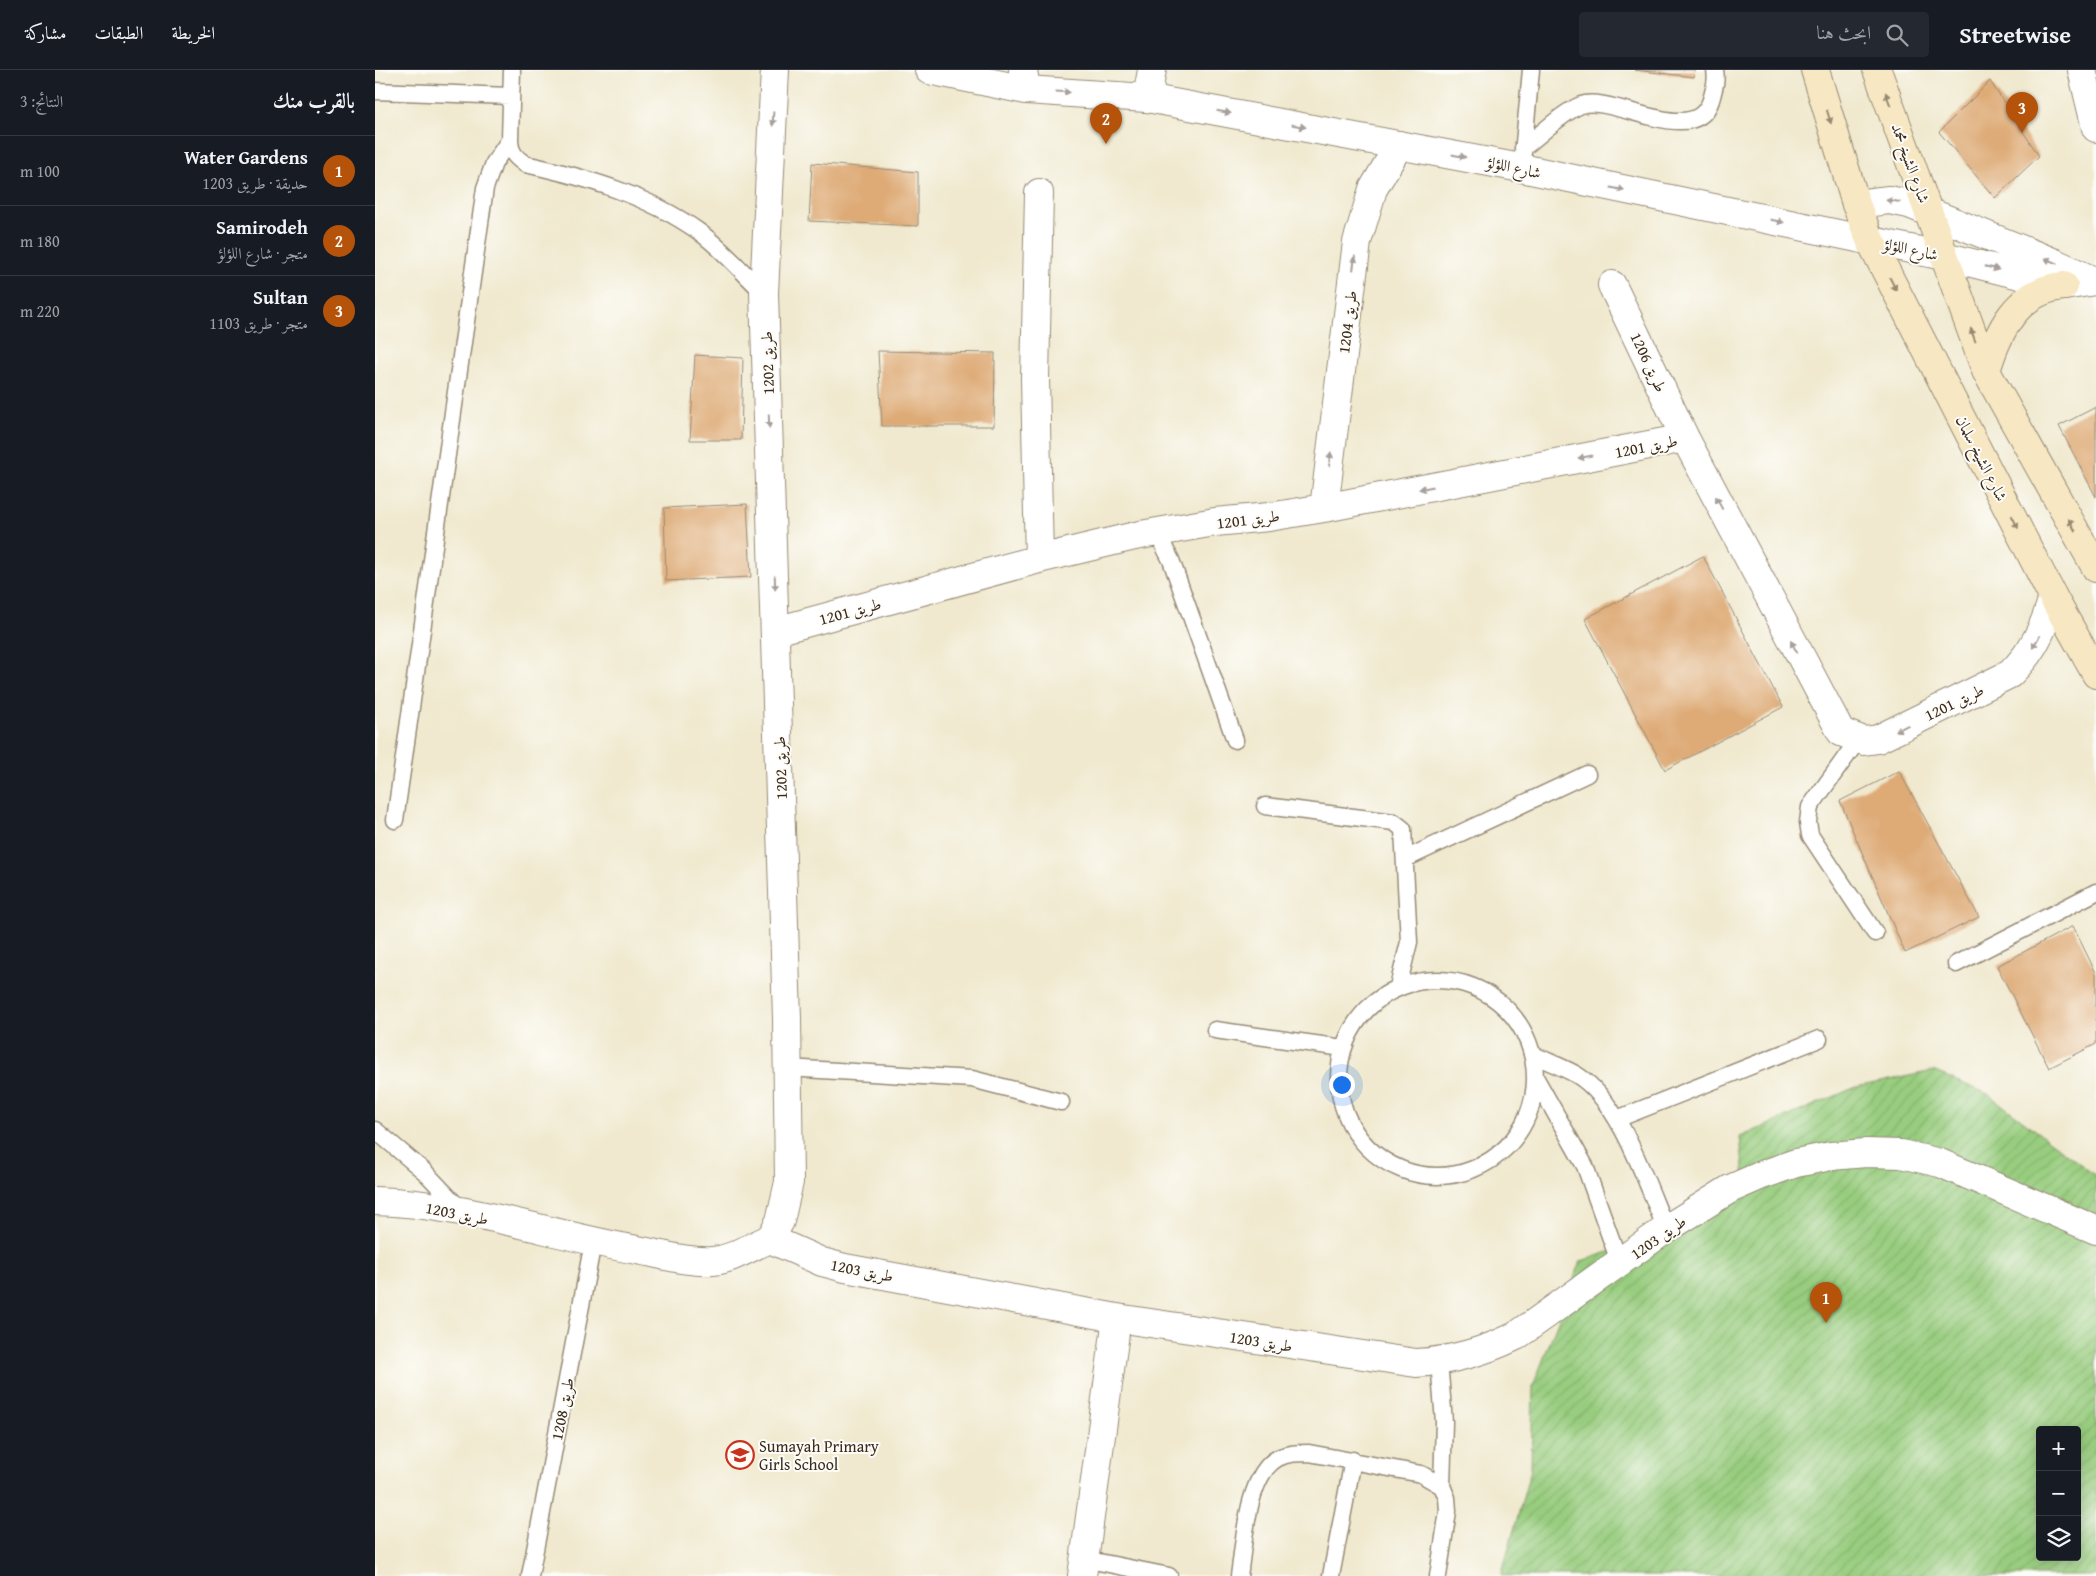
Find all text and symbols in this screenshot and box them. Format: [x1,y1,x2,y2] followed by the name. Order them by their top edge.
[1579,12,1929,57] search box
[1959,17,2071,52] text: Streetwise
[1816,18,1871,46] text: ابحث هنا
[25,19,66,46] text: مشاركة
[94,19,143,46] text: الطبقات
[171,19,215,46] text: الخريطة
[1883,21,1911,49] icon: search
[273,85,355,116] text: بالقرب منك
[20,89,63,113] text: النتائج: 3
[1055,89,1071,97] one-way arrow
[1884,91,1892,106] one-way arrow
[2006,92,2038,133] pin: 3
[1090,103,1122,144] pin: 2
[1216,108,1232,116] one-way arrow
[1826,109,1834,124] one-way arrow
[769,111,777,127] one-way arrow
[1883,120,1937,207] street label: شارع الشيخ محمد
[1292,122,1308,130] one-way arrow
[184,143,308,171] text: Water Gardens
[1482,149,1543,186] street label: شارع اللؤلؤ
[1451,153,1467,161] one-way arrow
[20,159,60,183] text: 100 m
[335,159,343,183] text: 1
[202,171,308,195] text: حديقة · طريق 1203
[1611,185,1626,193] one-way arrow
[1884,197,1900,205] one-way arrow
[216,213,308,241] text: Samirodeh
[1770,218,1786,226] one-way arrow
[20,229,60,253] text: 180 m
[335,229,343,253] text: 2
[1879,231,1940,268] street label: شارع اللؤلؤ
[218,241,308,265] text: متجر · شارع اللؤلؤ
[1350,255,1358,271] one-way arrow
[2044,256,2058,264] one-way arrow
[1984,264,1999,272] one-way arrow
[1889,277,1897,291] one-way arrow
[253,283,308,311] text: Sultan
[1331,289,1363,355] street label: طريق 1204
[20,299,60,323] text: 220 m
[335,299,343,323] text: 3
[209,311,308,335] text: متجر · طريق 1103
[1968,327,1976,342] one-way arrow
[1625,328,1673,396] street label: طريق 1206
[754,331,780,395] street label: طريق 1202
[1947,411,2014,507] street label: شارع الشيخ سلمان
[765,413,773,429] one-way arrow
[1612,428,1680,464] street label: طريق 1201
[1326,451,1334,467] one-way arrow
[1577,454,1593,462] one-way arrow
[1418,484,1433,492] one-way arrow
[1715,495,1723,510] one-way arrow
[1215,503,1281,535] street label: طريق 1201
[2011,515,2019,529] one-way arrow
[2068,518,2076,532] one-way arrow
[771,576,779,592] one-way arrow
[816,591,884,631] street label: طريق 1201
[2032,635,2040,650] one-way arrow
[1790,639,1798,654] one-way arrow
[1920,677,1988,727] street label: طريق 1201
[1894,724,1909,732] one-way arrow
[767,736,793,800] street label: طريق 1202
[1329,1072,1355,1098] your location
[423,1195,491,1231] street label: طريق 1203
[1625,1209,1691,1265] street label: طريق 1203
[828,1252,896,1288] street label: طريق 1203
[1810,1282,1842,1323] pin: 1
[1228,1324,1294,1358] street label: طريق 1203
[544,1375,580,1443] street label: طريق 1208
[2036,1426,2081,1561] map controls
[2036,1426,2081,1471] button: +
[759,1434,879,1476] place label: Sumayah Primary Girls School
[725,1440,755,1470] school or university icon: Sumayah Primary Girls School
[2036,1471,2081,1516] button: −
[2036,1516,2081,1561] button: layers

